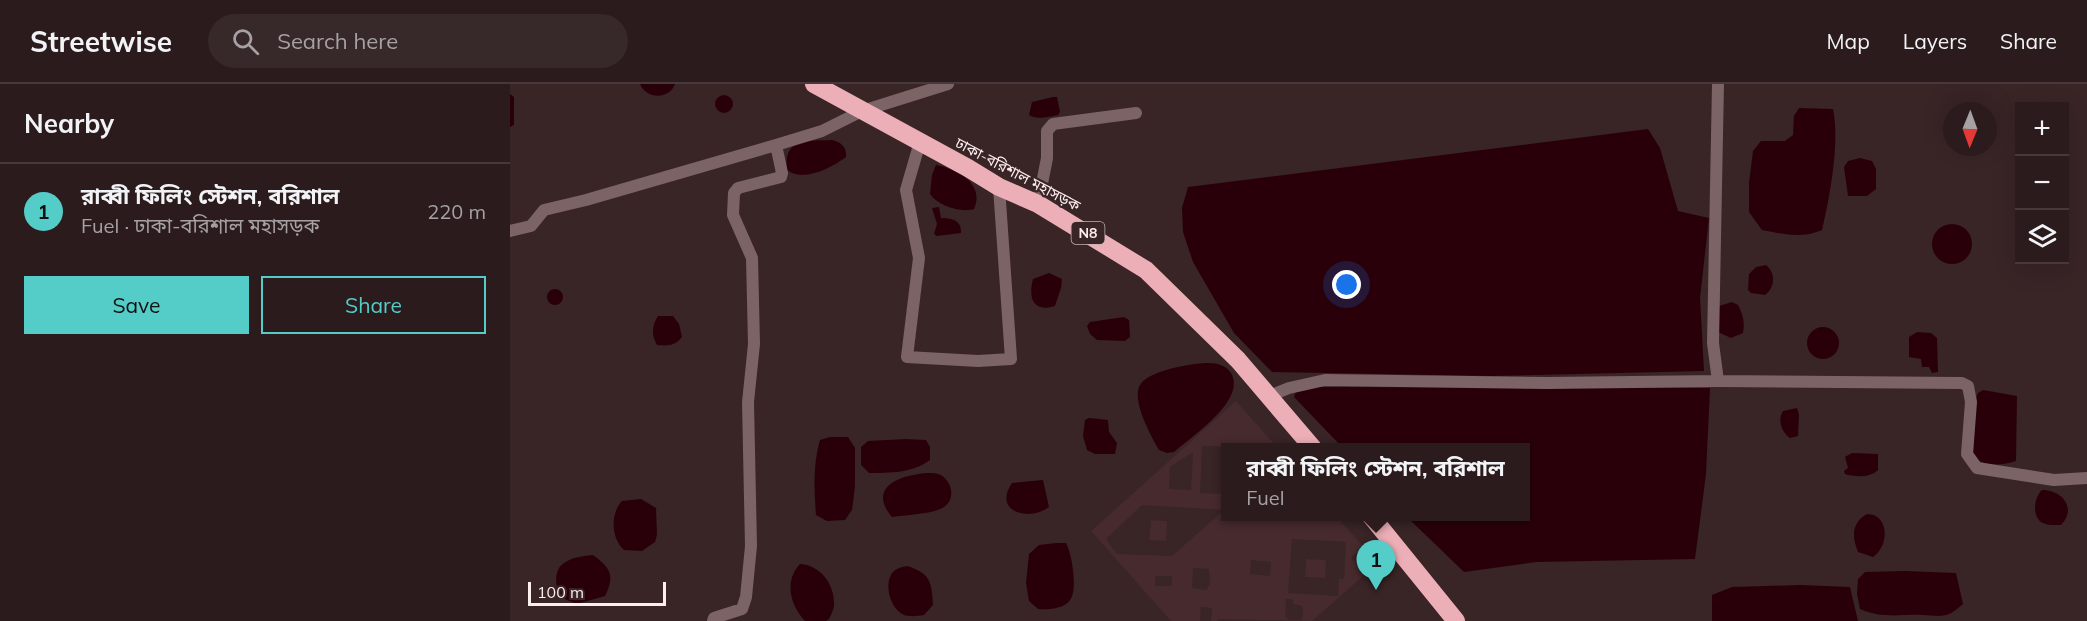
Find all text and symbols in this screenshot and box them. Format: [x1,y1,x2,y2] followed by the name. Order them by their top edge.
[208,14,628,68] search box
[30,24,172,59] text: Streetwise
[229,25,262,58] icon: search
[277,27,398,55] text: Search here
[1827,28,1870,54] text: Map
[1903,28,1967,54] text: Layers
[2000,28,2057,54] text: Share
[1943,102,1997,156] north arrow
[2015,102,2069,264] map controls
[2015,102,2069,156] button: +
[24,107,114,140] text: Nearby
[951,133,1085,215] street label: ঢাকা-বরিশাল মহাসড়ক
[2015,156,2069,210] button: −
[81,182,339,210] text: রাব্বী ফিলিং স্টেশন, বরিশাল
[38,199,50,224] text: 1
[427,199,486,224] text: 220 m
[2015,210,2069,264] button: layers
[81,213,320,238] text: Fuel · ঢাকা-বরিশাল মহাসড়ক
[1072,222,1104,244] road number: N8
[1332,270,1361,299] your location
[24,276,249,334] button: Save
[261,276,486,334] button: Share
[1221,443,1530,521] popup
[1246,454,1505,482] text: রাব্বী ফিলিং স্টেশন, বরিশাল
[1246,485,1284,510] text: Fuel
[1356,540,1396,590] pin: 1
[528,579,666,606] scale bar
[537,582,584,602] text: 100 m

